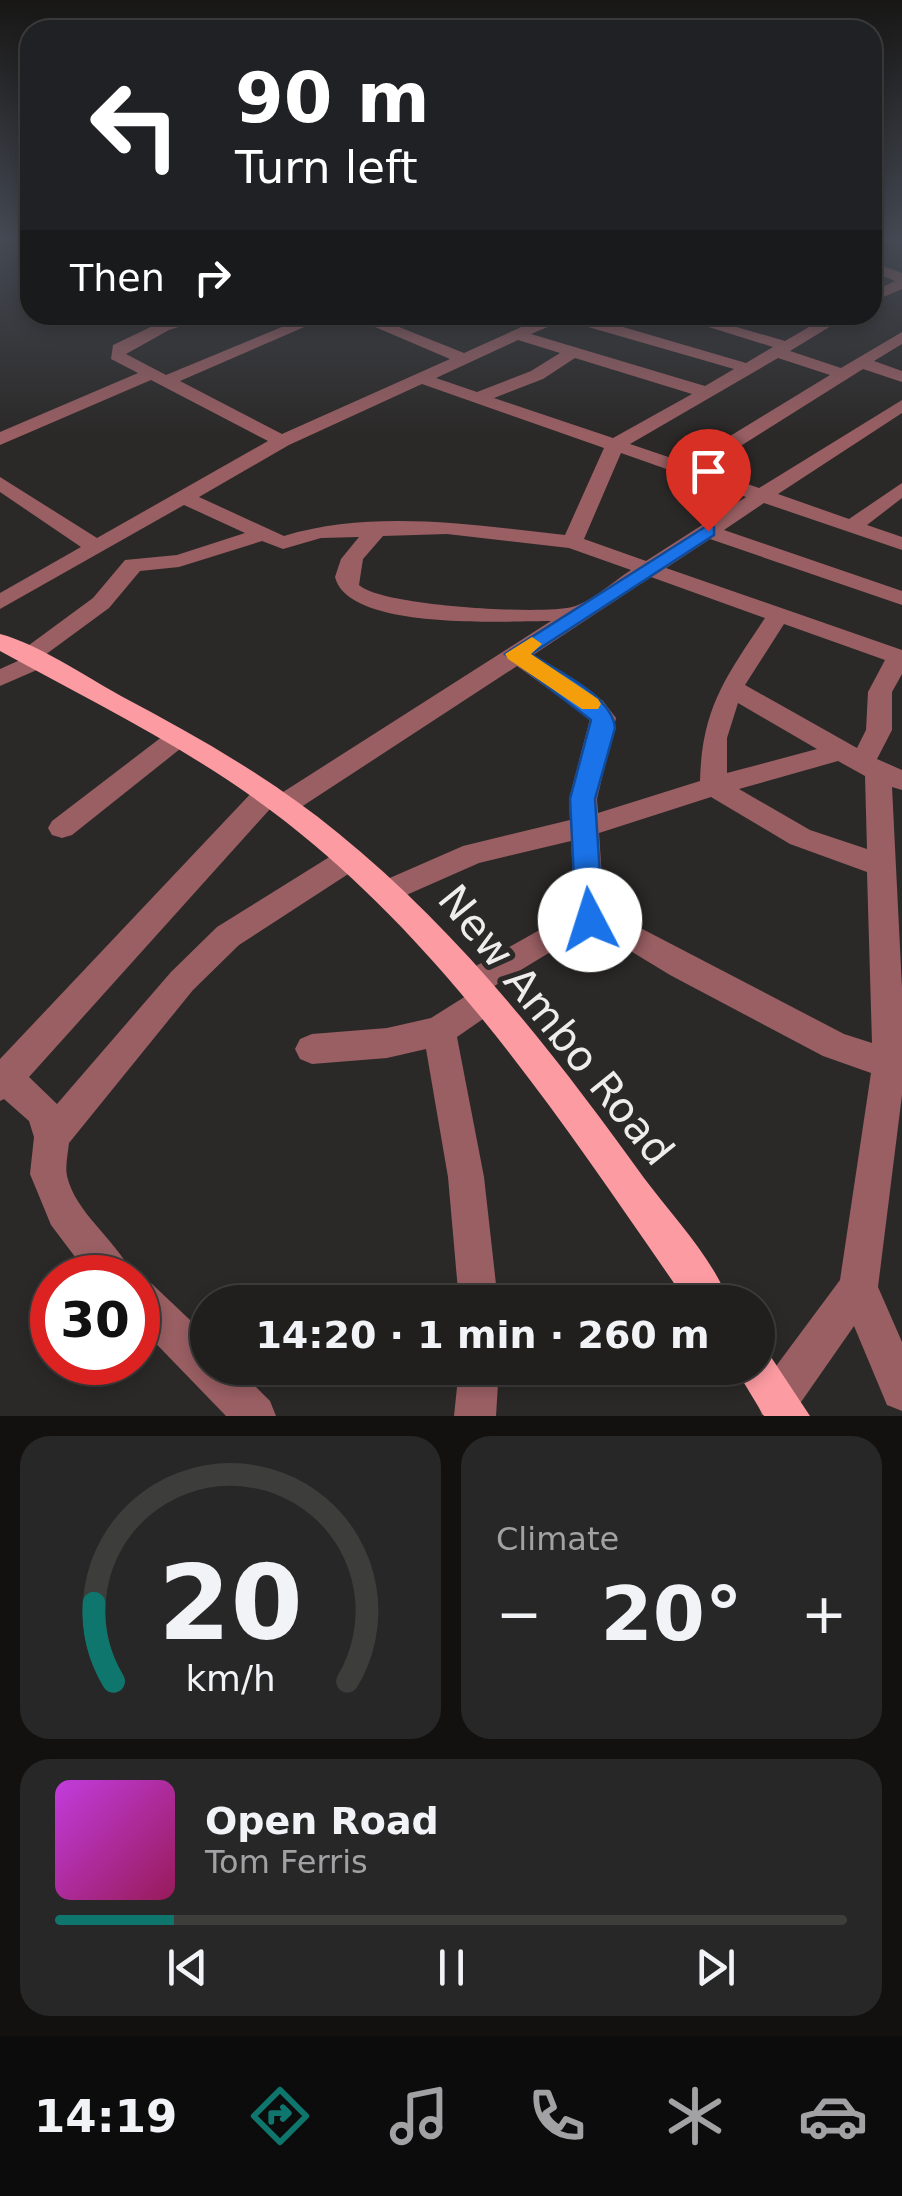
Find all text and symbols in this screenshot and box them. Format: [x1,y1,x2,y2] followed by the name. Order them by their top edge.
[235,57,430,139] text: 90 m
[70,60,200,190] icon: left
[235,141,418,194] text: Turn left
[185,250,240,305] icon: right
[70,256,165,300] text: Then
[666,429,751,532] pin
[681,444,736,499] icon: arrive
[538,868,642,972] position arrow
[428,875,684,1175] street label: New Ambo Road
[30,1255,160,1385] speed limit sign: 30
[255,1313,710,1357] text: 14:20 · 1 min · 260 m
[496,1520,619,1558] text: Climate
[158,1542,303,1664] text: 20
[601,1570,742,1658] text: 20°
[496,1582,542,1646] text: −
[801,1582,847,1646] text: +
[185,1658,276,1699] text: km/h
[205,1799,439,1843] text: Open Road
[205,1843,368,1881] text: Tom Ferris
[160,1940,215,1995] icon: previous
[424,1940,479,1995] icon: pause
[688,1940,743,1995] icon: next
[245,2081,315,2151] icon: directions
[384,2081,454,2151] icon: music
[522,2081,592,2151] icon: phone
[660,2081,730,2151] icon: climate
[798,2081,868,2151] icon: car
[34,2090,177,2143] text: 14:19

